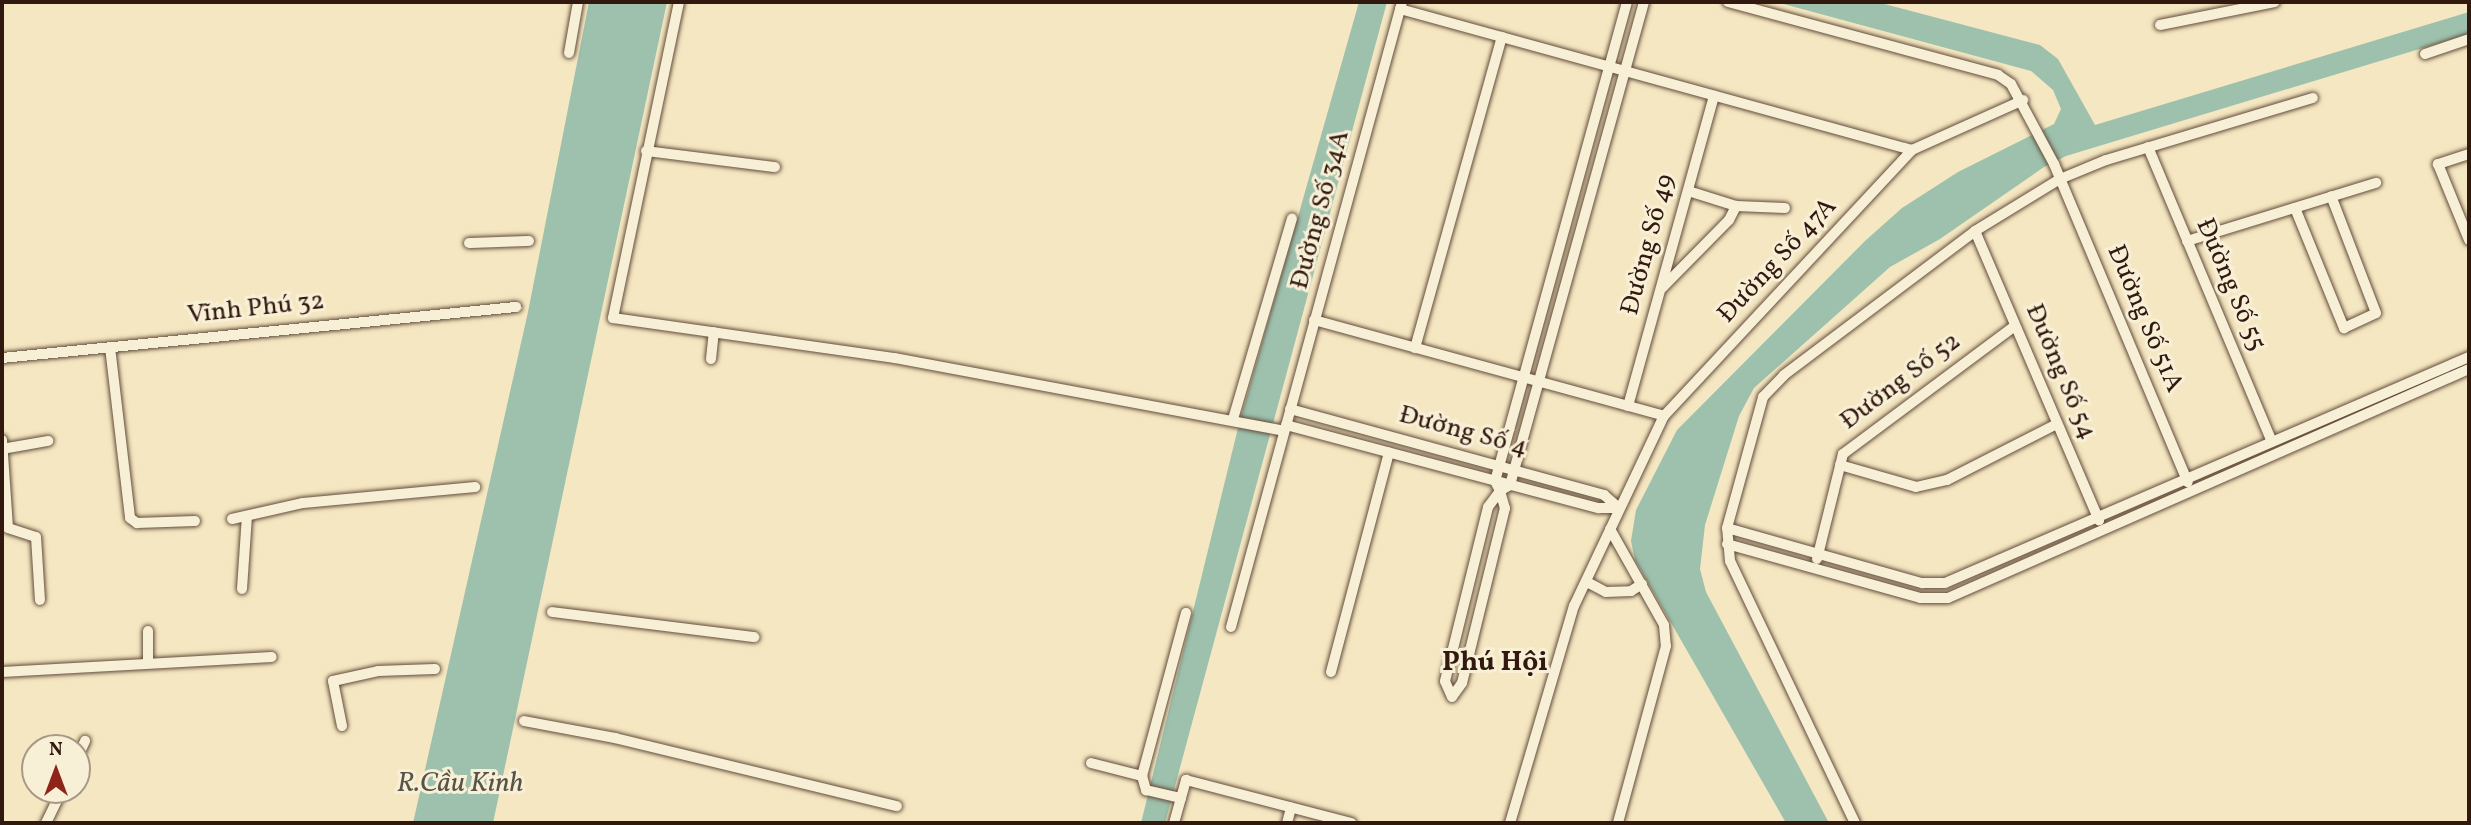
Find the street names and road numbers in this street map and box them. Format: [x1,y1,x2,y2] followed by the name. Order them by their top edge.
[1285,127,1357,293] street label: Đường Số 34A
[1615,171,1683,319] street label: Đường Số 49
[1712,192,1844,330] street label: Đường Số 47A
[2188,214,2272,356] street label: Đường Số 55
[2099,241,2189,397] street label: Đường Số 51A
[186,286,326,332] street label: Vĩnh Phú 32
[2017,300,2103,444] street label: Đường Số 54
[1835,327,1967,437] street label: Đường Số 52
[1395,400,1531,464] street label: Đường Số 4

